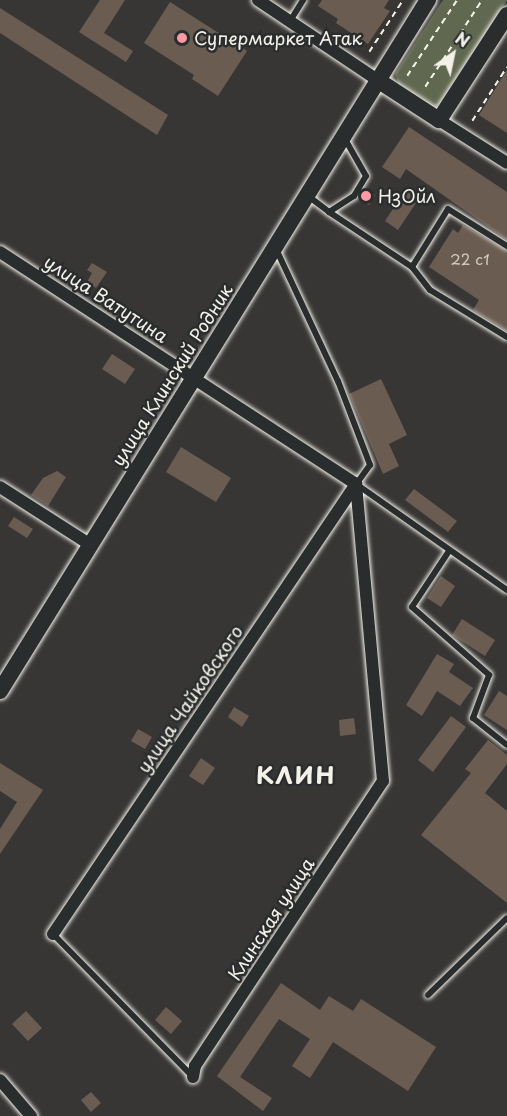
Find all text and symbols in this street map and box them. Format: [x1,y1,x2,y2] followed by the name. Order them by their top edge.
[423,24,483,84] north arrow
[451,25,475,52] text: N
[194,27,363,49] place label: Супермаркет Атак
[175,31,189,45] marker: Супермаркет Атак
[378,185,436,207] place label: НзОйл
[359,189,373,203] marker: НзОйл
[450,250,490,268] house number: 22 с1
[40,251,172,347] street label: улица Ватутина
[106,279,238,471] street label: улица Клинский Родник
[133,621,247,777] street label: улица Чайковского
[256,761,336,789] district label: КЛИН
[223,853,319,985] street label: Клинская улица

